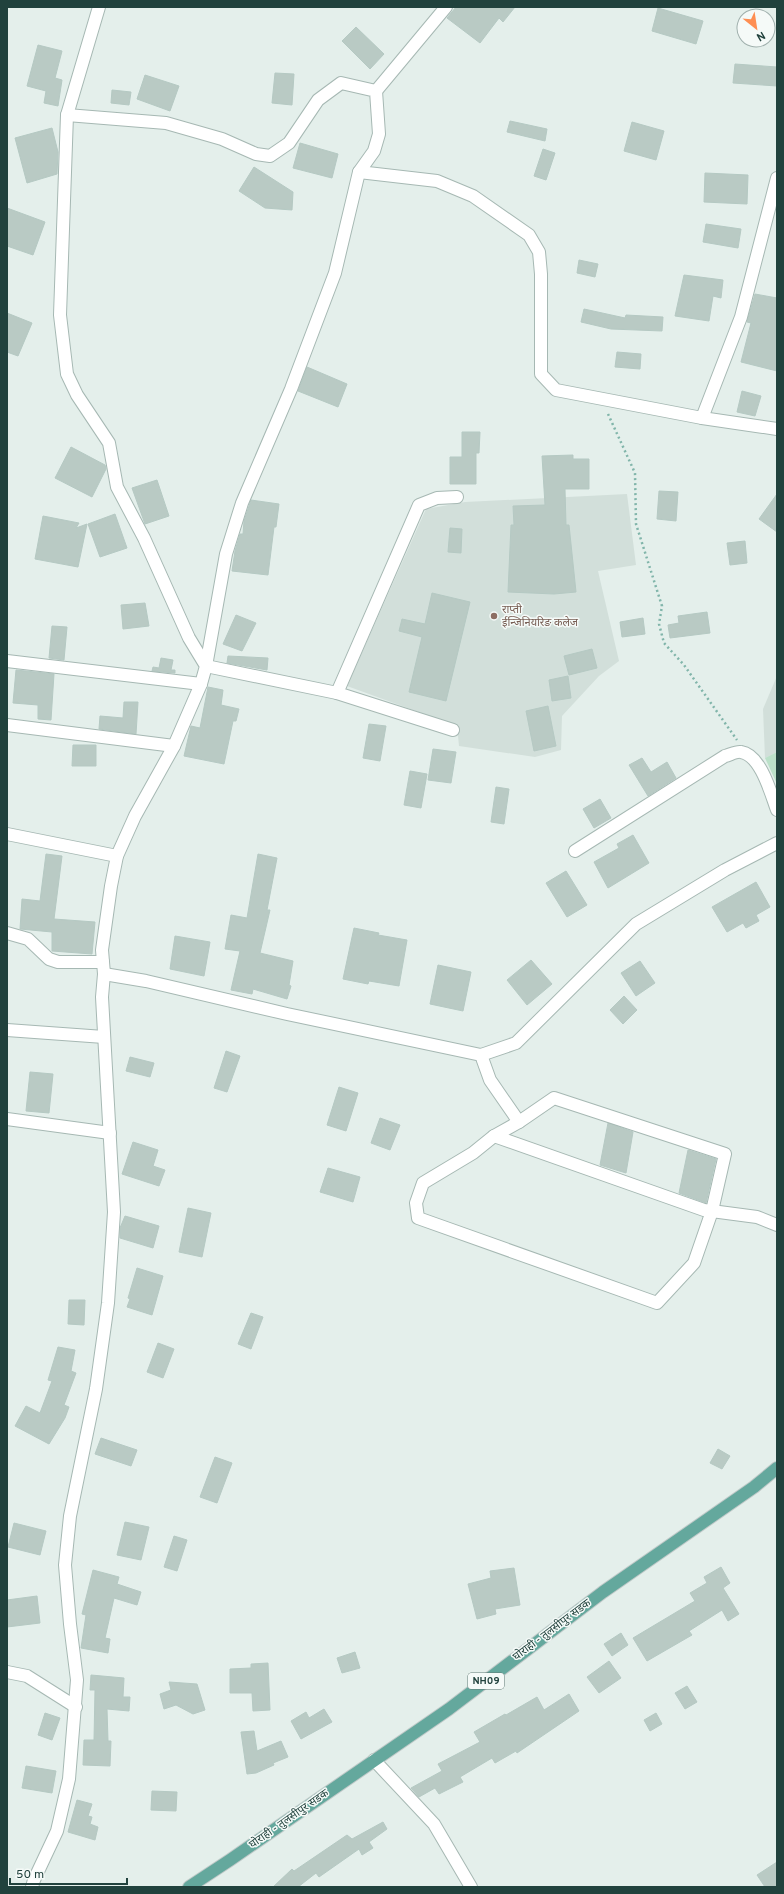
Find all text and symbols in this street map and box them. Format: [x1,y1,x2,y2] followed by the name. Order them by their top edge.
[736,8,776,48] north arrow
[754,28,767,44] text: N
[502,603,579,630] place label: राप्ती ईन्जिनियरिङ कलेज
[489,611,499,621] marker: राप्ती ईन्जिनियरिङ कलेज
[510,1596,594,1664] street label: घोराही - तुलसीपुर सडक
[468,1673,504,1689] road number: NH09
[246,1786,332,1852] street label: घोराही - तुलसीपुर सडक
[10,1860,127,1886] scale bar
[16,1867,44,1883] text: 50 m

